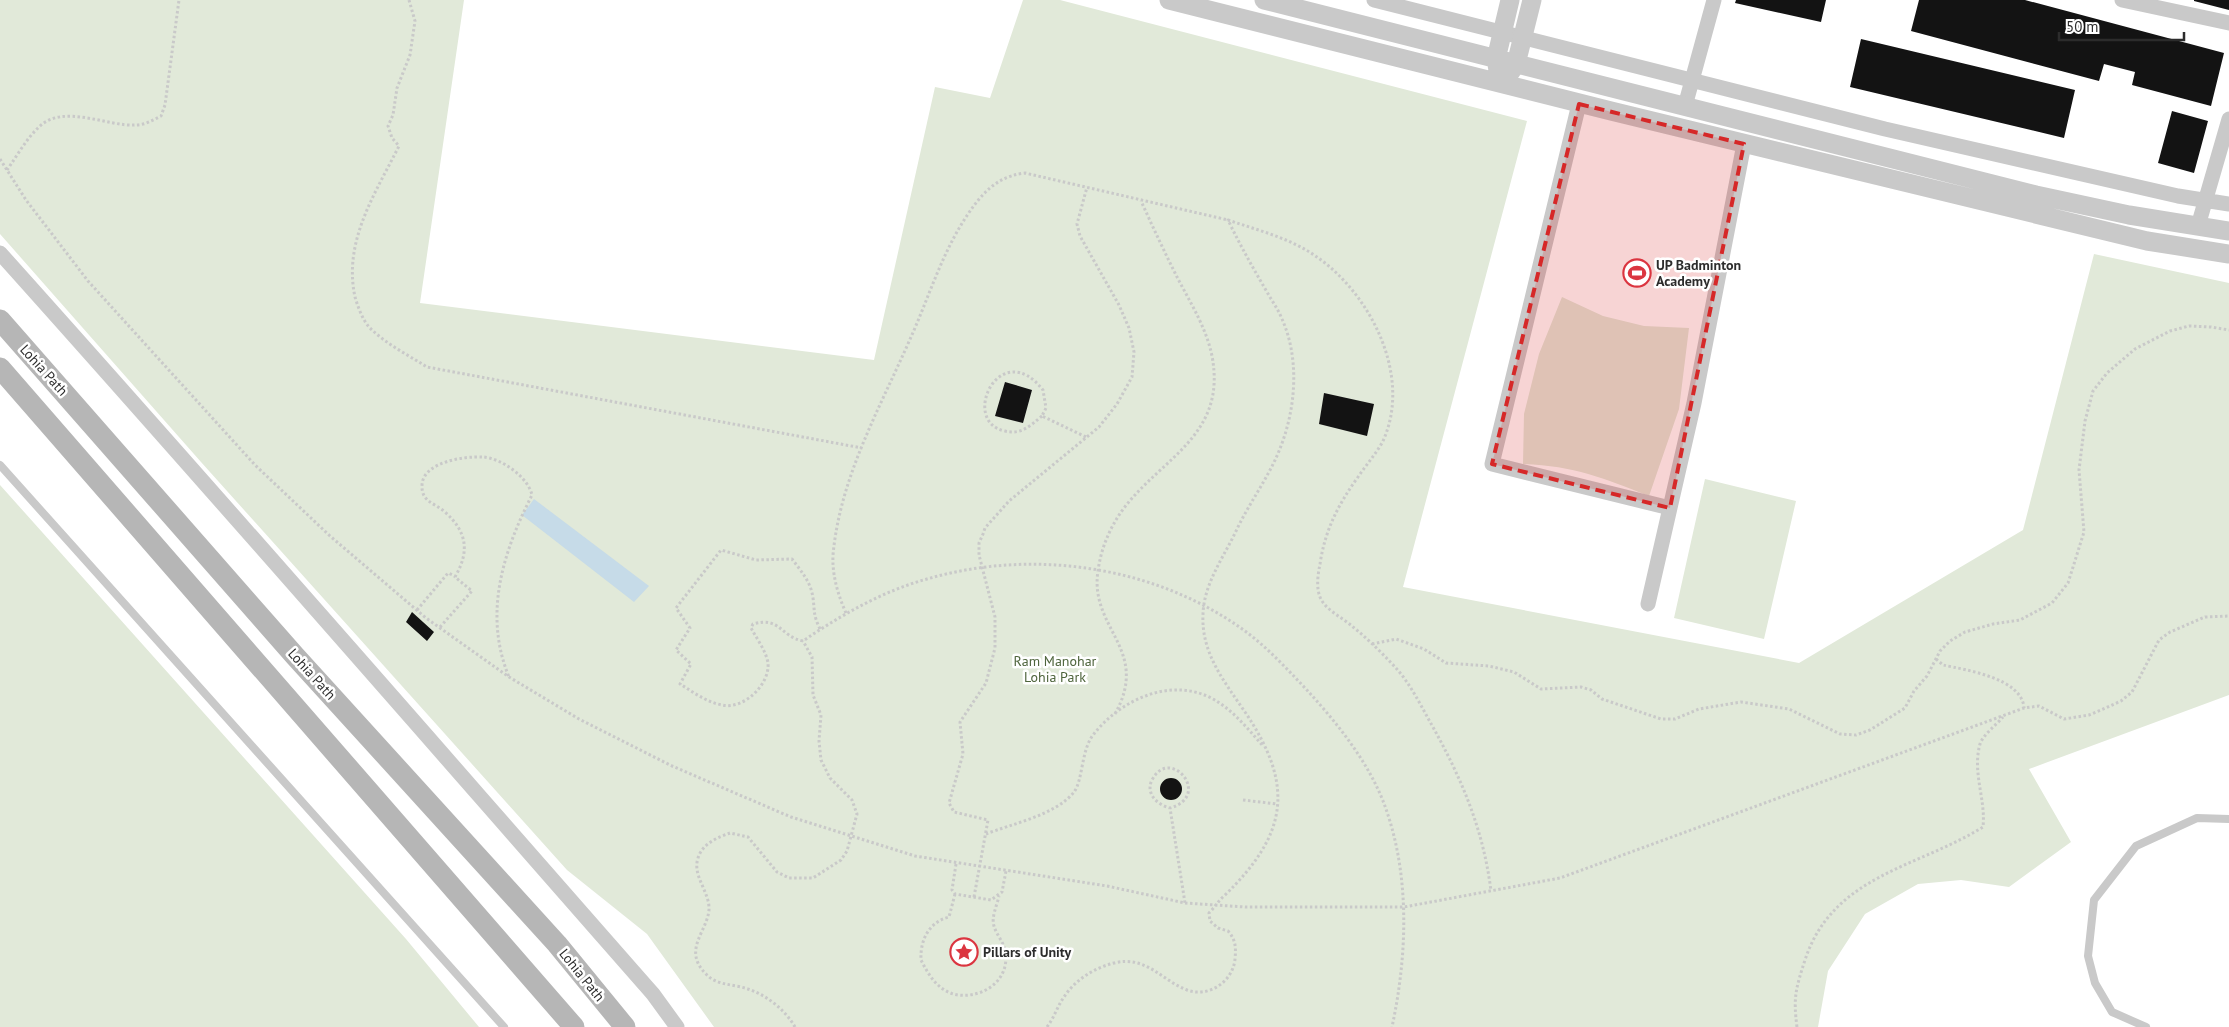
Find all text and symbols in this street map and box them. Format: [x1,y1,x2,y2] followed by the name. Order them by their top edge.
[2059,10,2184,42] scale bar
[2066,17,2099,36] text: 50 m
[1656,256,1741,290] place label: UP Badminton Academy
[1622,258,1652,288] sports icon: UP Badminton Academy
[16,341,72,399] street label: Lohia Path
[284,645,340,703] street label: Lohia Path
[1014,652,1097,686] park label: Ram Manohar Lohia Park
[949,937,979,967] place icon: Pillars of Unity
[983,943,1071,961] place label: Pillars of Unity
[555,945,609,1005] street label: Lohia Path

